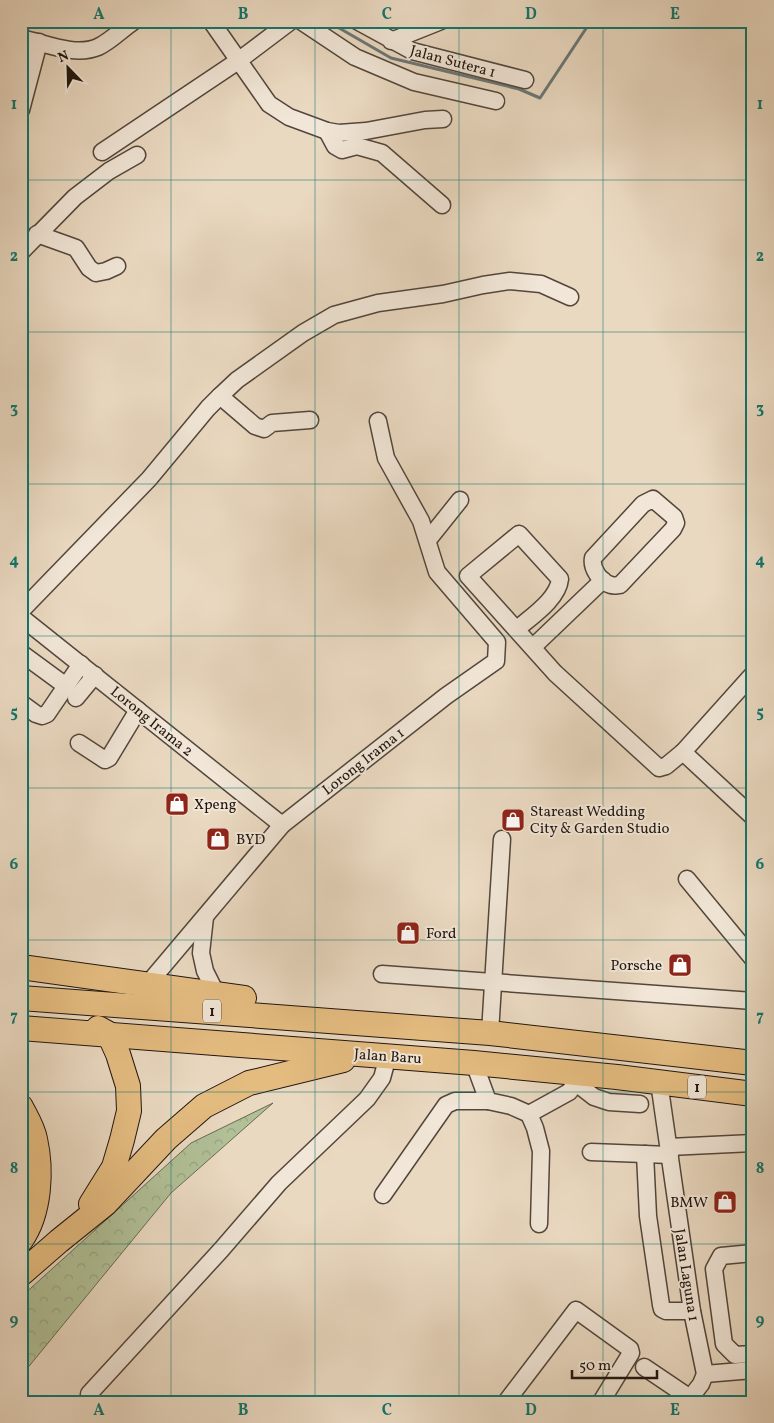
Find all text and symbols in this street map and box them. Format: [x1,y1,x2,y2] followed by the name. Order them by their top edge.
[93,4,105,26] text: A
[238,4,249,26] text: B
[382,4,392,26] text: C
[525,4,537,26] text: D
[670,4,680,26] text: E
[407,41,498,84] street label: Jalan Sutera 1
[42,42,92,92] north arrow
[55,47,72,68] text: N
[11,94,17,116] text: 1
[757,94,763,116] text: 1
[10,246,18,268] text: 2
[756,246,764,268] text: 2
[10,398,18,420] text: 3
[756,398,764,420] text: 3
[9,550,19,572] text: 4
[755,550,765,572] text: 4
[105,682,197,762] street label: Lorong Irama 2
[10,702,18,724] text: 5
[756,702,764,724] text: 5
[318,723,409,801] street label: Lorong Irama 1
[164,791,190,817] shop icon: Xpeng
[194,795,237,816] place label: Xpeng
[530,802,670,840] place label: Stareast Wedding City & Garden Studio
[500,807,526,833] shop icon: Stareast Wedding City & Garden Studio
[205,826,231,852] shop icon: BYD
[236,830,265,851] place label: BYD
[10,854,19,876] text: 6
[756,854,765,876] text: 6
[395,920,421,946] shop icon: Ford
[426,924,456,945] place label: Ford
[667,952,693,978] shop icon: Porsche
[611,956,662,977] place label: Porsche
[203,999,221,1022] road number: 1
[10,1006,18,1028] text: 7
[756,1006,764,1028] text: 7
[353,1045,422,1070] street label: Jalan Baru
[688,1076,706,1098] road number: 1
[10,1158,18,1180] text: 8
[756,1158,764,1180] text: 8
[712,1189,738,1215] shop icon: BMW
[670,1193,708,1214] place label: BMW
[668,1227,703,1323] street label: Jalan Laguna 1
[10,1310,19,1332] text: 9
[756,1310,765,1332] text: 9
[572,1348,656,1380] scale bar
[579,1356,611,1377] text: 50 m
[93,1400,105,1422] text: A
[238,1400,249,1422] text: B
[382,1400,392,1422] text: C
[525,1400,537,1422] text: D
[670,1400,680,1422] text: E

